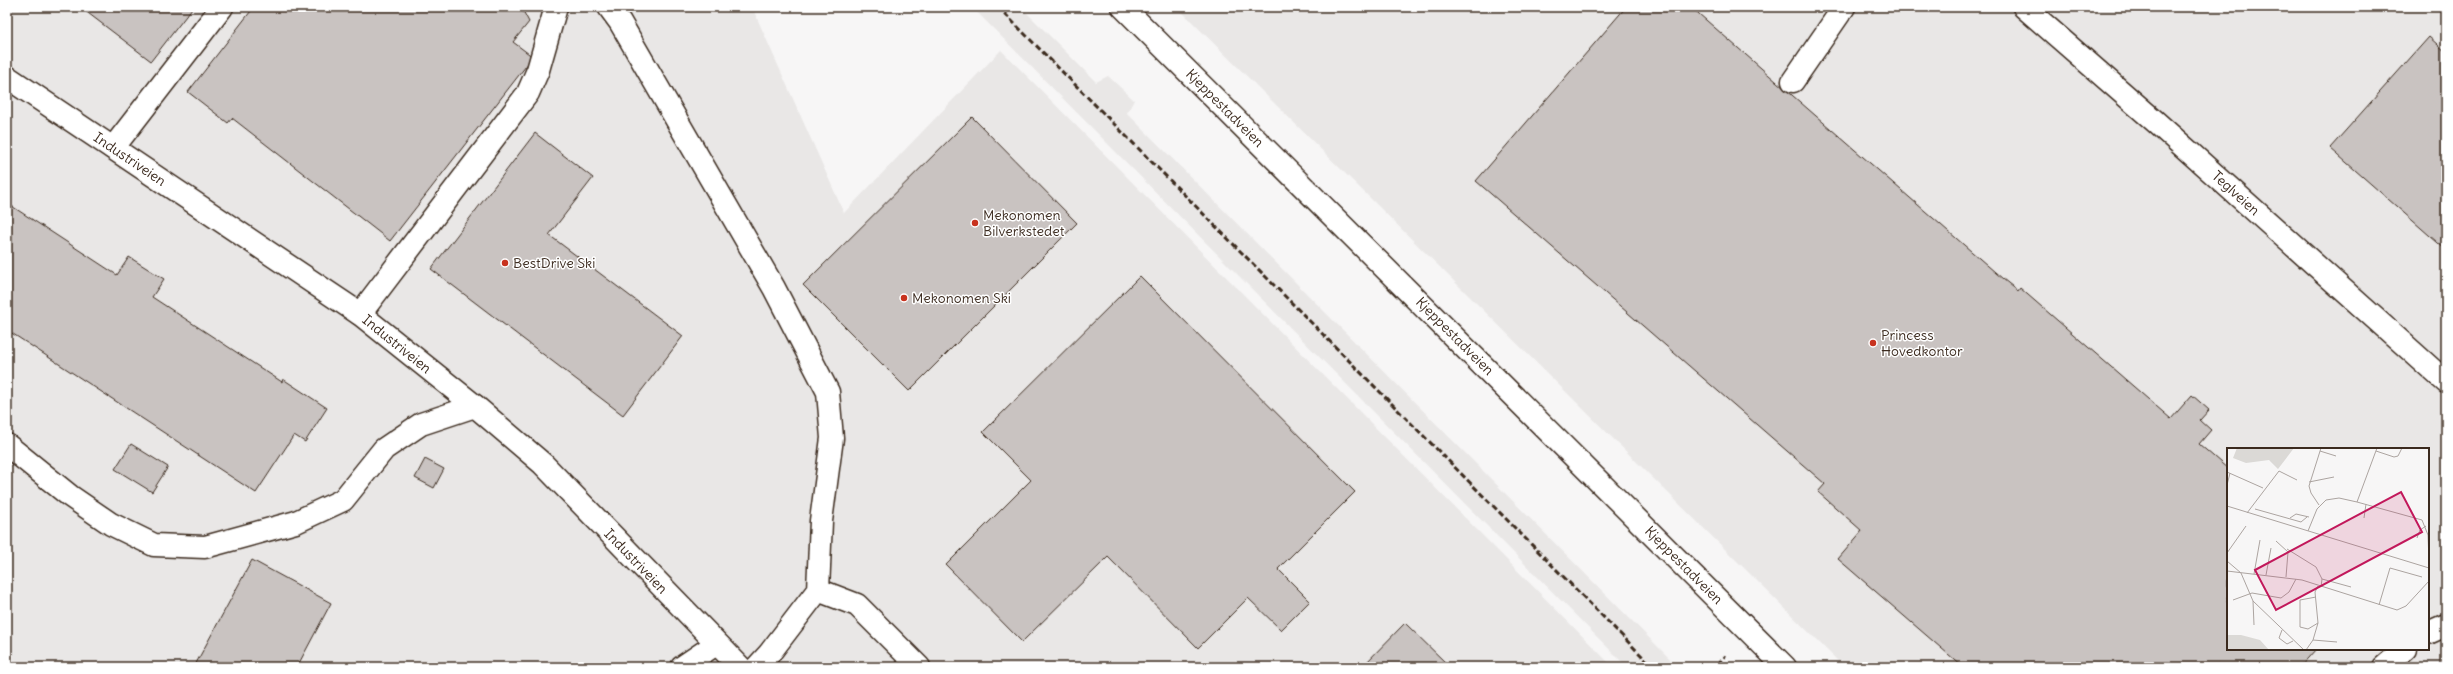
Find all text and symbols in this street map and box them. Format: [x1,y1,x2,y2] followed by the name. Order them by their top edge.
[1182,65,1268,151] street label: Kjeppestadveien
[90,128,170,190] street label: Industriveien
[2208,167,2264,219] street label: Teglveien
[983,206,1065,240] place label: Mekonomen Bilverkstedet
[970,218,980,228] marker: Mekonomen Bilverkstedet
[513,254,595,272] place label: BestDrive Ski
[500,258,510,268] marker: BestDrive Ski
[912,289,1011,307] place label: Mekonomen Ski
[899,293,909,303] marker: Mekonomen Ski
[1412,293,1498,379] street label: Kjeppestadveien
[359,311,435,377] street label: Industriveien
[1881,326,1963,360] place label: Princess Hovedkontor
[1868,338,1878,348] marker: Princess Hovedkontor
[2227,448,2429,650] inset map
[1641,522,1727,608] street label: Kjeppestadveien
[600,525,672,597] street label: Industriveien

